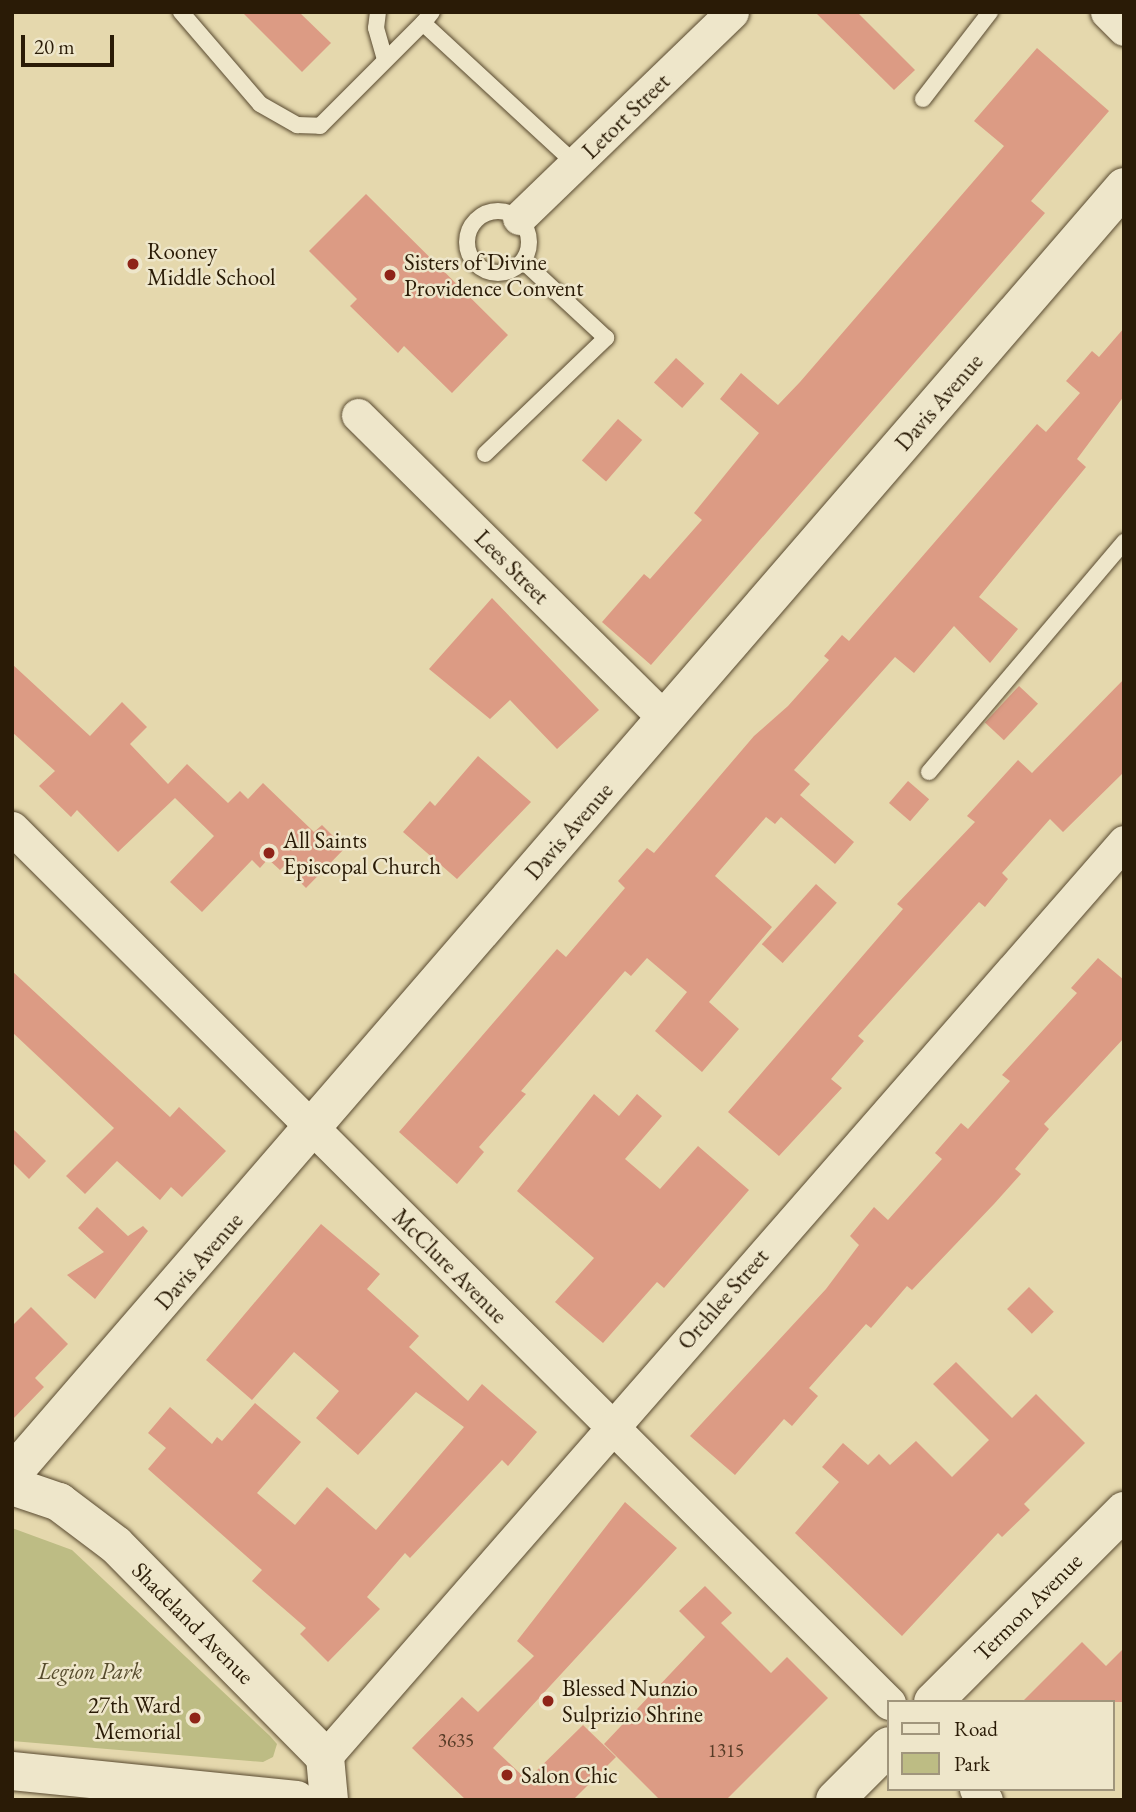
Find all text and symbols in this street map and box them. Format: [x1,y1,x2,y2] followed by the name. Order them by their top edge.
[24,21,117,65] scale bar
[34,33,75,60] text: 20 m
[576,68,676,164] street label: Letort Street
[147,237,276,291] place label: Rooney Middle School
[404,248,583,302] place label: Sisters of Divine Providence Convent
[125,256,141,272] marker: Rooney Middle School
[382,267,398,283] marker: Sisters of Divine Providence Convent
[889,348,989,456] street label: Davis Avenue
[469,524,555,610] street label: Lees Street
[519,777,619,885] street label: Davis Avenue
[283,826,441,880] place label: All Saints Episcopal Church
[261,845,277,861] marker: All Saints Episcopal Church
[387,1203,513,1329] street label: McClure Avenue
[149,1207,249,1315] street label: Davis Avenue
[672,1243,774,1355] street label: Orchlee Street
[968,1547,1088,1667] street label: Termon Avenue
[126,1556,260,1690] street label: Shadeland Avenue
[38,1657,142,1685] park label: Legion Park
[562,1674,703,1728] place label: Blessed Nunzio Sulprizio Shrine
[88,1691,181,1745] place label: 27th Ward Memorial
[540,1693,556,1709] marker: Blessed Nunzio Sulprizio Shrine
[888,1700,1115,1791] legend
[187,1710,203,1726] marker: 27th Ward Memorial
[954,1715,998,1742] text: Road
[438,1730,474,1752] house number: 3635
[708,1740,744,1762] house number: 1315
[954,1750,990,1777] text: Park
[521,1761,618,1789] place label: Salon Chic
[499,1767,515,1783] marker: Salon Chic

